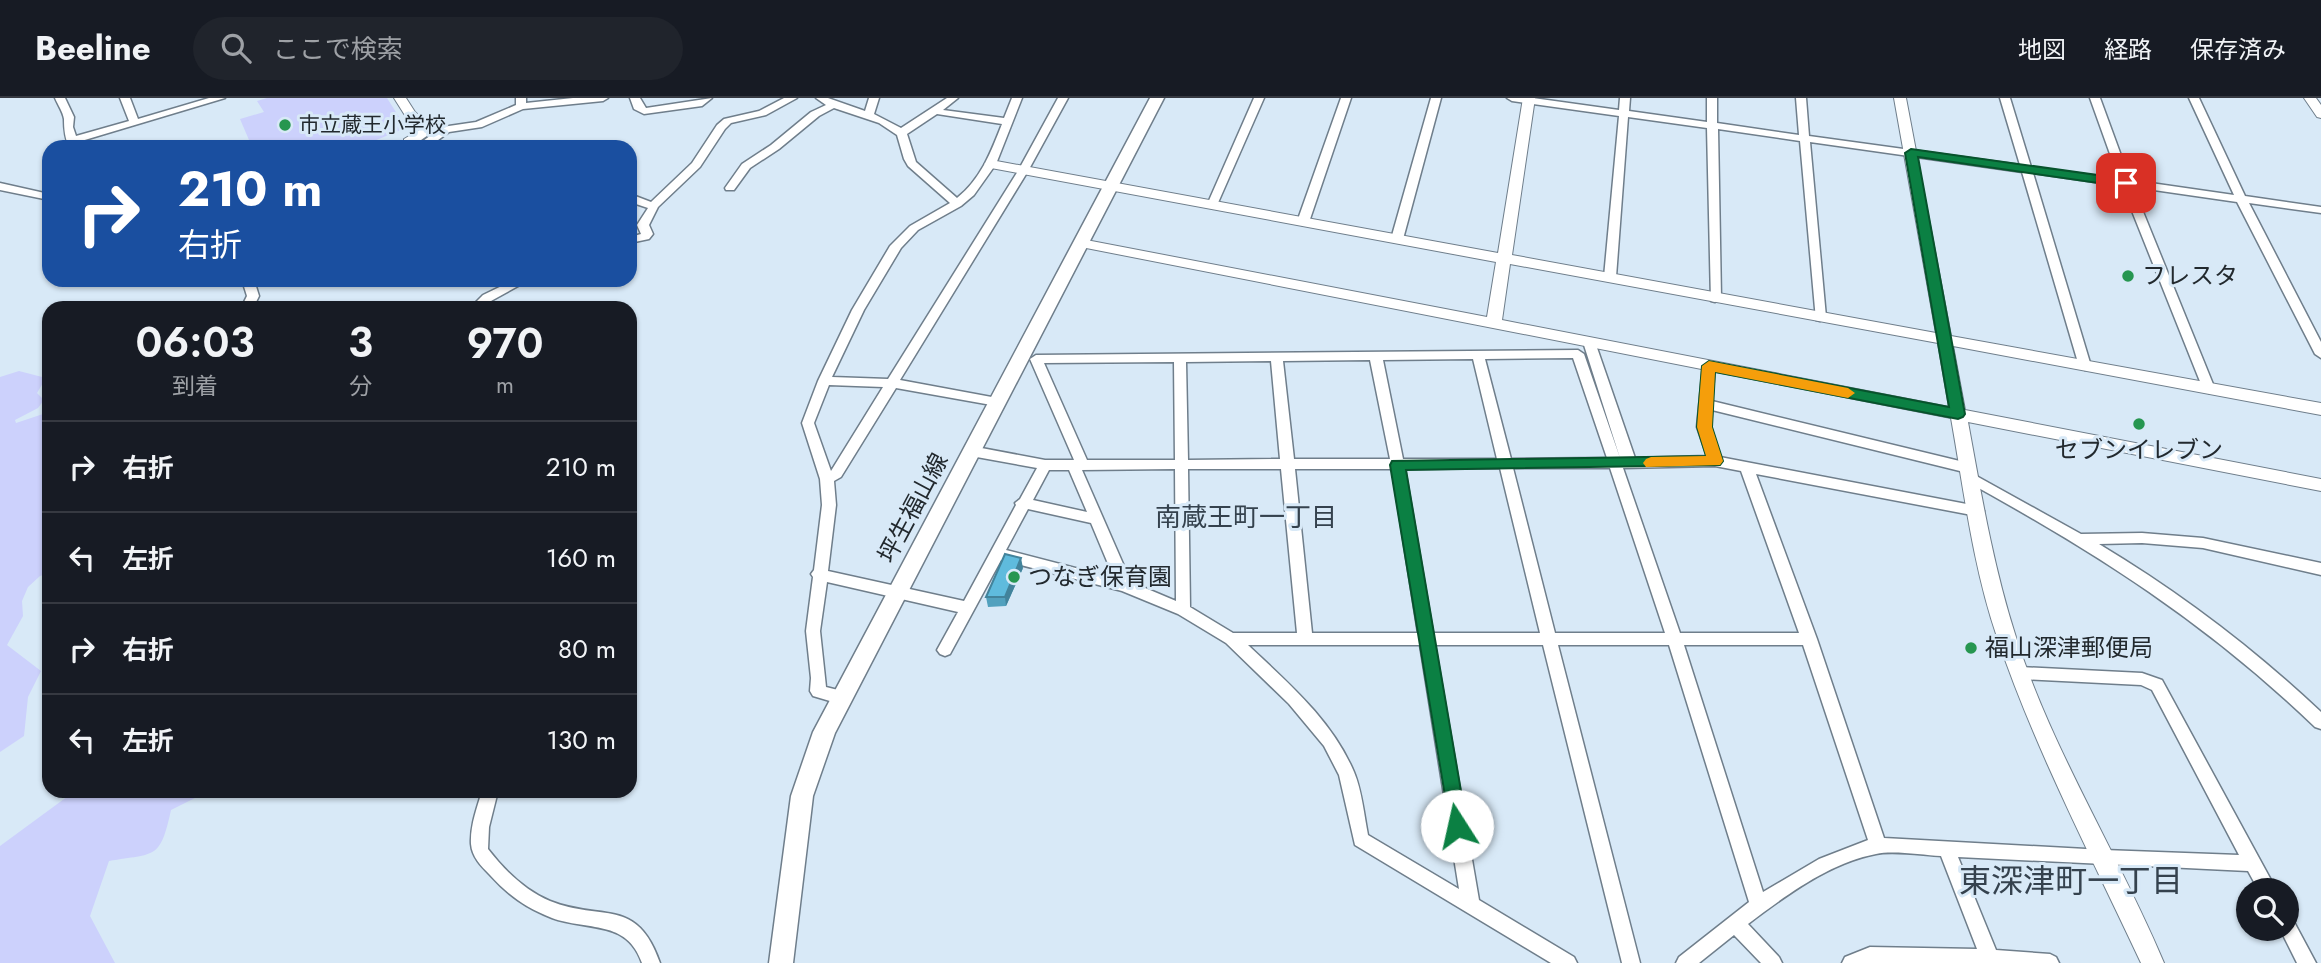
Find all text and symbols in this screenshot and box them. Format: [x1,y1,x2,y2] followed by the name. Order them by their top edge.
[193,17,683,80] search box
[35,25,151,72] text: Beeline
[217,29,255,67] icon: search
[273,30,403,68] text: ここで検索
[2018,32,2066,67] text: 地図
[2104,32,2152,67] text: 経路
[2190,32,2286,67] text: 保存済み
[299,110,446,140] place label: 市立蔵王小学校
[277,117,293,133] marker: 市立蔵王小学校
[2096,153,2156,213] pin
[178,154,322,224] text: 210 m
[2107,164,2145,202] icon: arrive
[63,168,154,259] icon: right
[178,222,242,268] text: 右折
[2142,258,2238,293] place label: フレスタ
[2120,268,2136,284] marker: フレスタ
[135,312,255,373] text: 06:03
[348,312,373,373] text: 3
[467,313,544,374] text: 970
[496,368,514,402] text: m
[172,369,218,403] text: 到着
[349,369,372,403] text: 分
[2131,416,2147,432] marker: セブンイレブン
[2055,432,2223,467] place label: セブンイレブン
[869,447,956,569] street label: 坪生福山線
[63,448,101,486] icon: right
[546,448,616,486] text: 210 m
[122,449,174,487] text: 右折
[1155,498,1337,536] district label: 南蔵王町一丁目
[63,539,101,577] icon: left
[546,539,616,577] text: 160 m
[122,540,174,578] text: 左折
[1028,559,1172,594] place label: つなぎ保育園
[1006,569,1022,585] marker: つなぎ保育園
[63,630,101,668] icon: right
[558,630,616,668] text: 80 m
[1985,630,2153,665] place label: 福山深津郵便局
[122,631,174,669] text: 右折
[1963,640,1979,656] marker: 福山深津郵便局
[63,721,101,759] icon: left
[546,721,616,759] text: 130 m
[122,722,174,760] text: 左折
[1420,789,1494,863] position arrow
[1959,858,2183,904] district label: 東深津町一丁目
[2236,878,2299,941] map controls
[2236,878,2299,941] button: search

